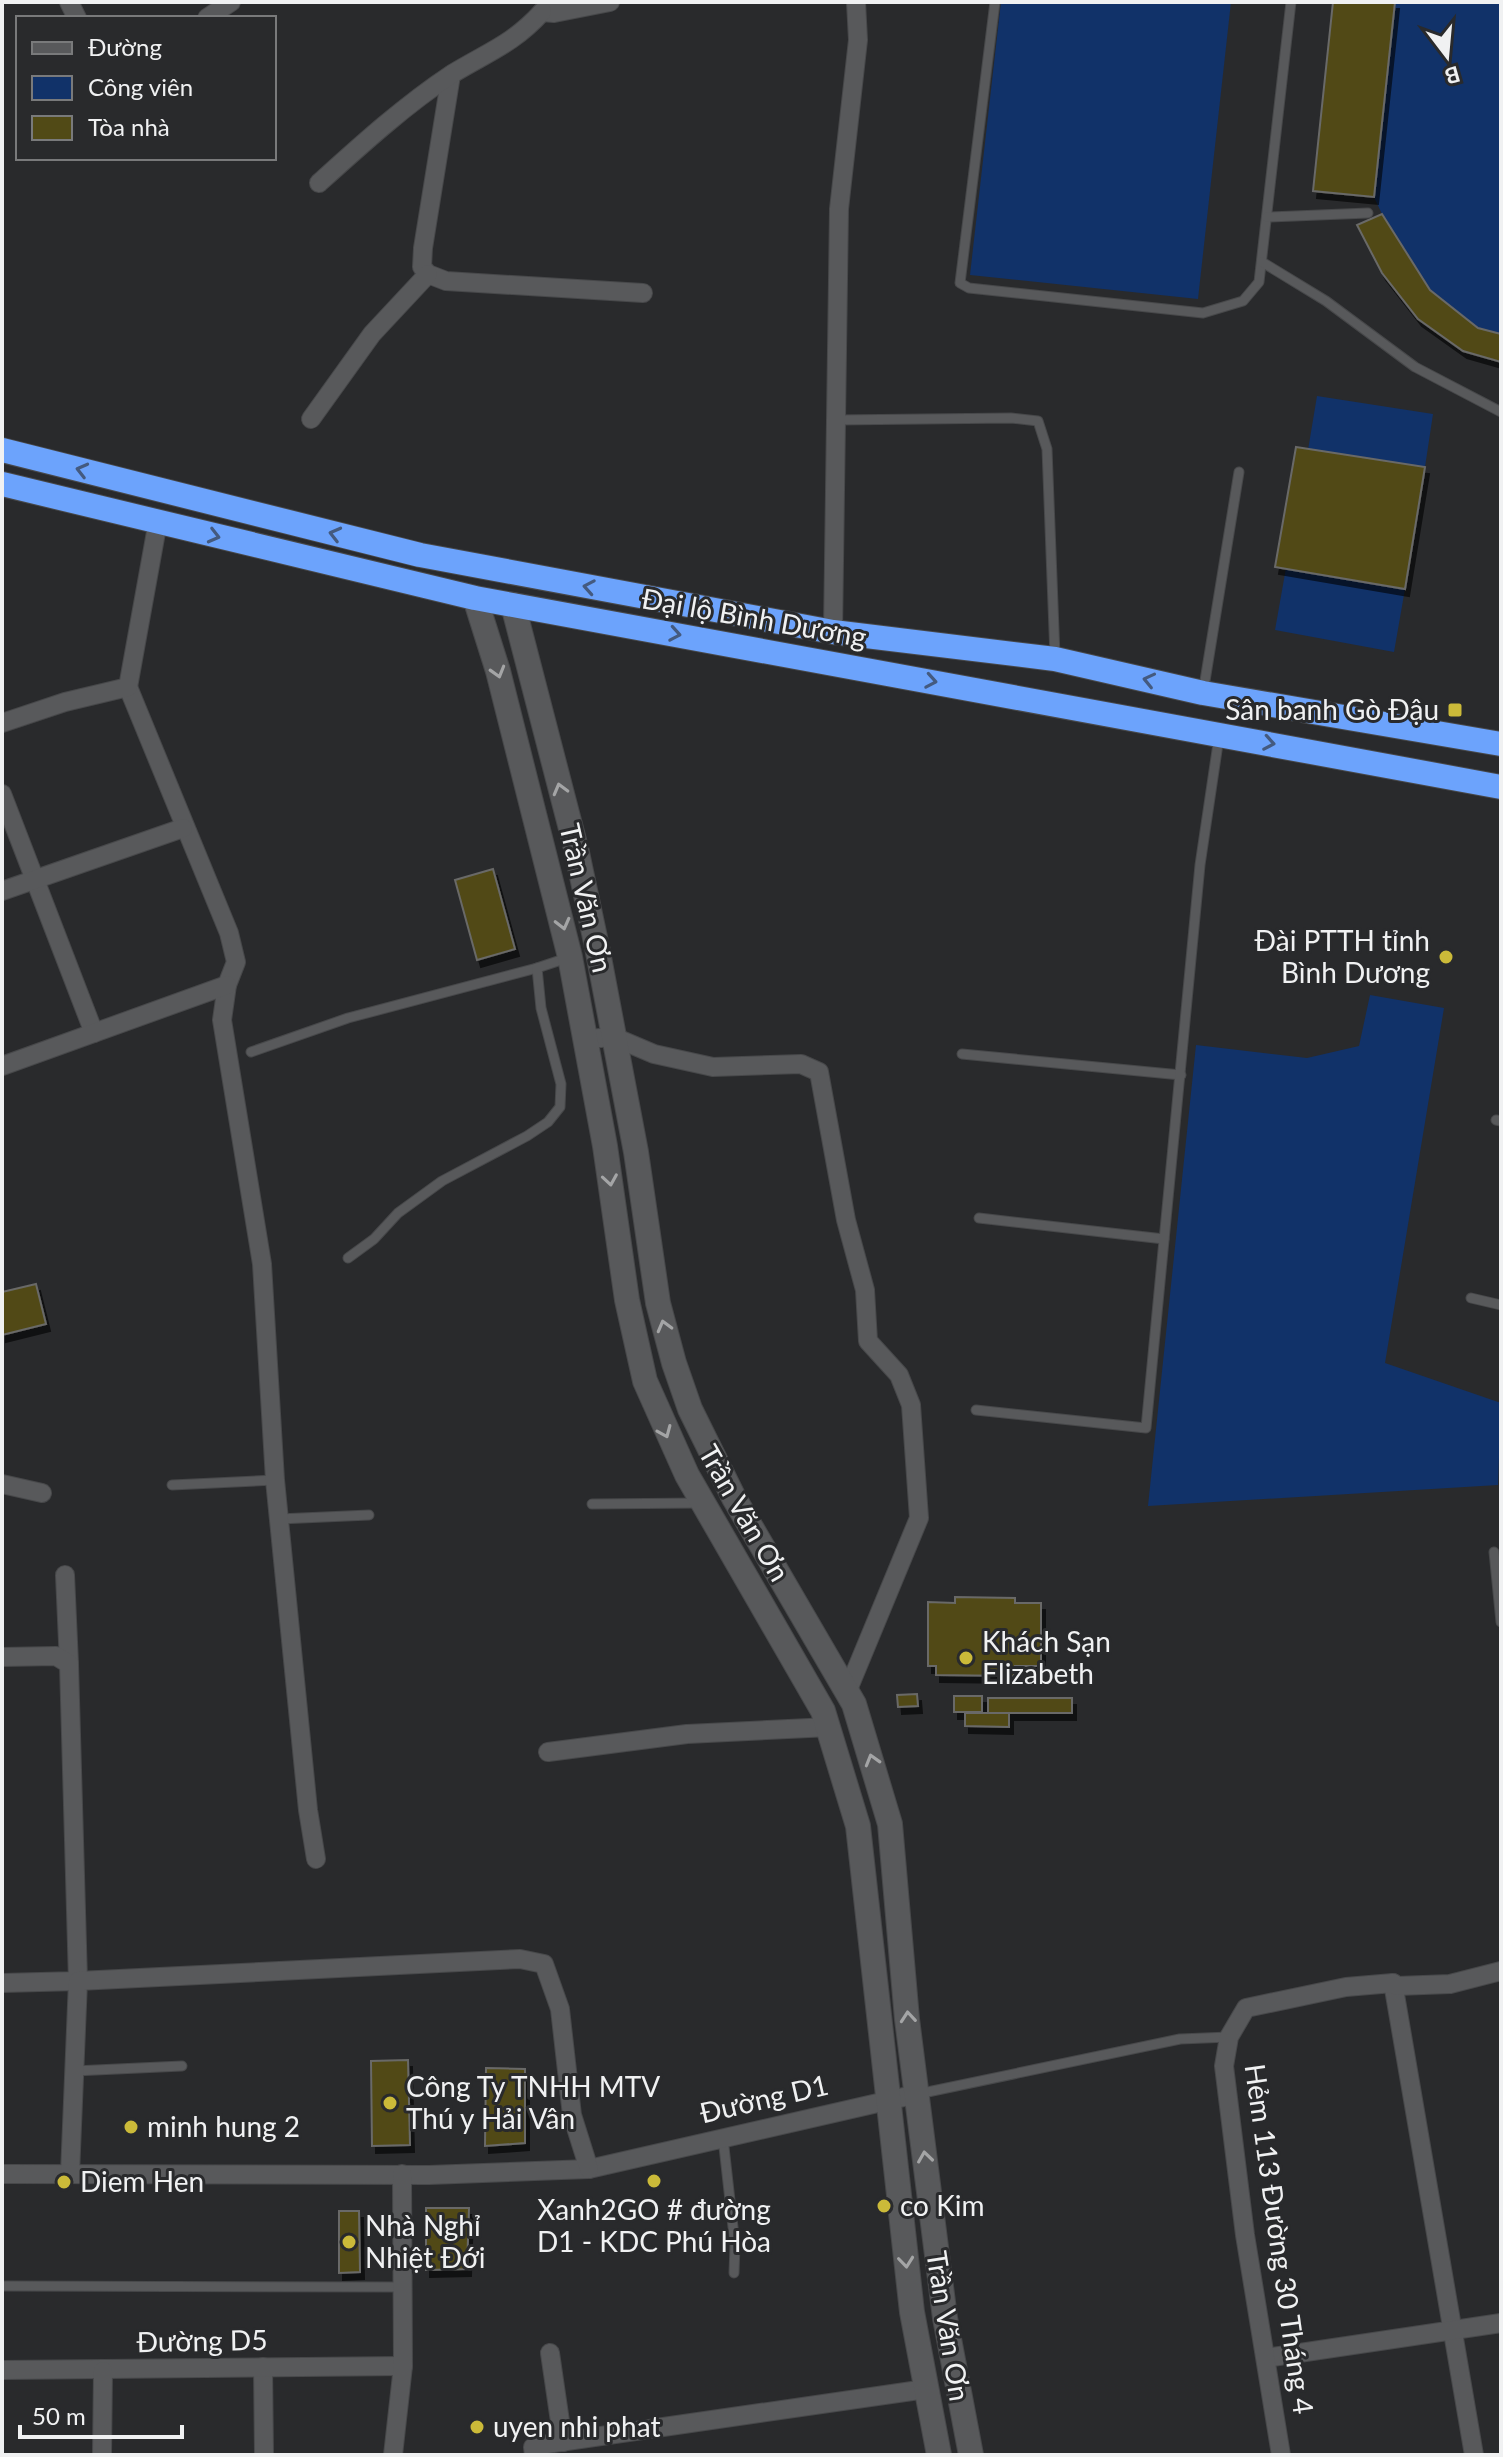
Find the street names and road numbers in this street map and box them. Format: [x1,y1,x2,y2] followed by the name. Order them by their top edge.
[639,581,869,654] street label: Đại lộ Bình Dương
[553,820,621,975] street label: Trần Văn Ơn
[692,1438,798,1587] street label: Trần Văn Ơn
[1239,2061,1321,2416] street label: Hẻm 113 Đường 30 Tháng 4
[696,2067,831,2129] street label: Đường D1
[920,2248,978,2403] street label: Trần Văn Ơn
[136,2322,268,2358] street label: Đường D5

